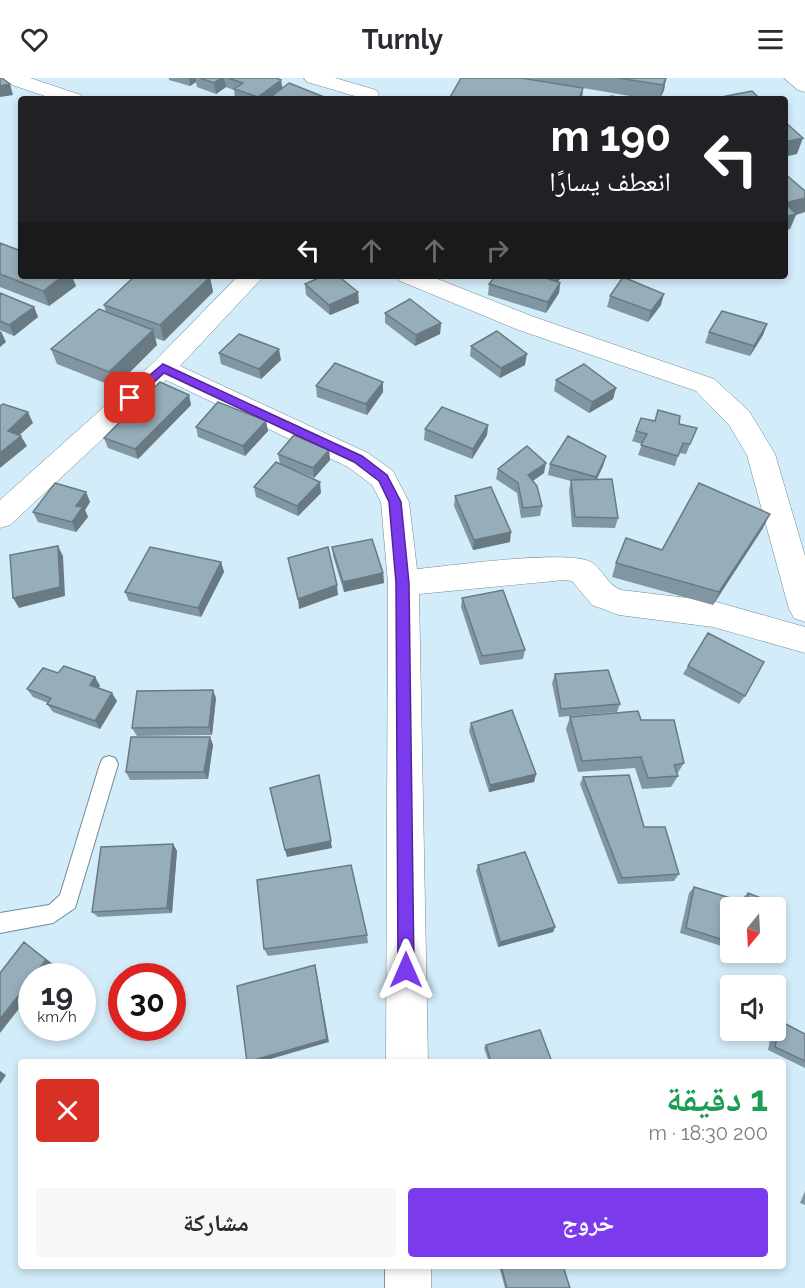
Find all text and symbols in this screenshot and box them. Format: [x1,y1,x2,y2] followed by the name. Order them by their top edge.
[18,23,51,56] icon: heart
[754,23,787,56] icon: menu
[362,24,443,55] text: Turnly
[551,112,671,161] text: 190 m
[692,120,770,198] icon: left
[549,166,671,197] text: انعطف يسارًا
[292,234,325,267] icon: left
[355,234,388,267] icon: ahead
[418,234,451,267] icon: ahead
[481,234,514,267] icon: right
[104,372,155,423] pin
[113,381,146,414] icon: arrive
[720,897,786,963] north arrow
[720,897,786,1041] map controls
[374,938,438,1002] position arrow
[108,963,186,1041] speed limit sign: 30
[720,975,786,1041] button: sound
[41,977,73,1012] text: 19
[37,1008,77,1026] text: km/h
[666,1077,768,1119] text: 1 دقيقة
[36,1079,99,1142] button: close
[649,1121,768,1145] text: 200 m · 18:30
[36,1188,396,1257] button: مشاركة
[408,1188,768,1257] button: خروج

